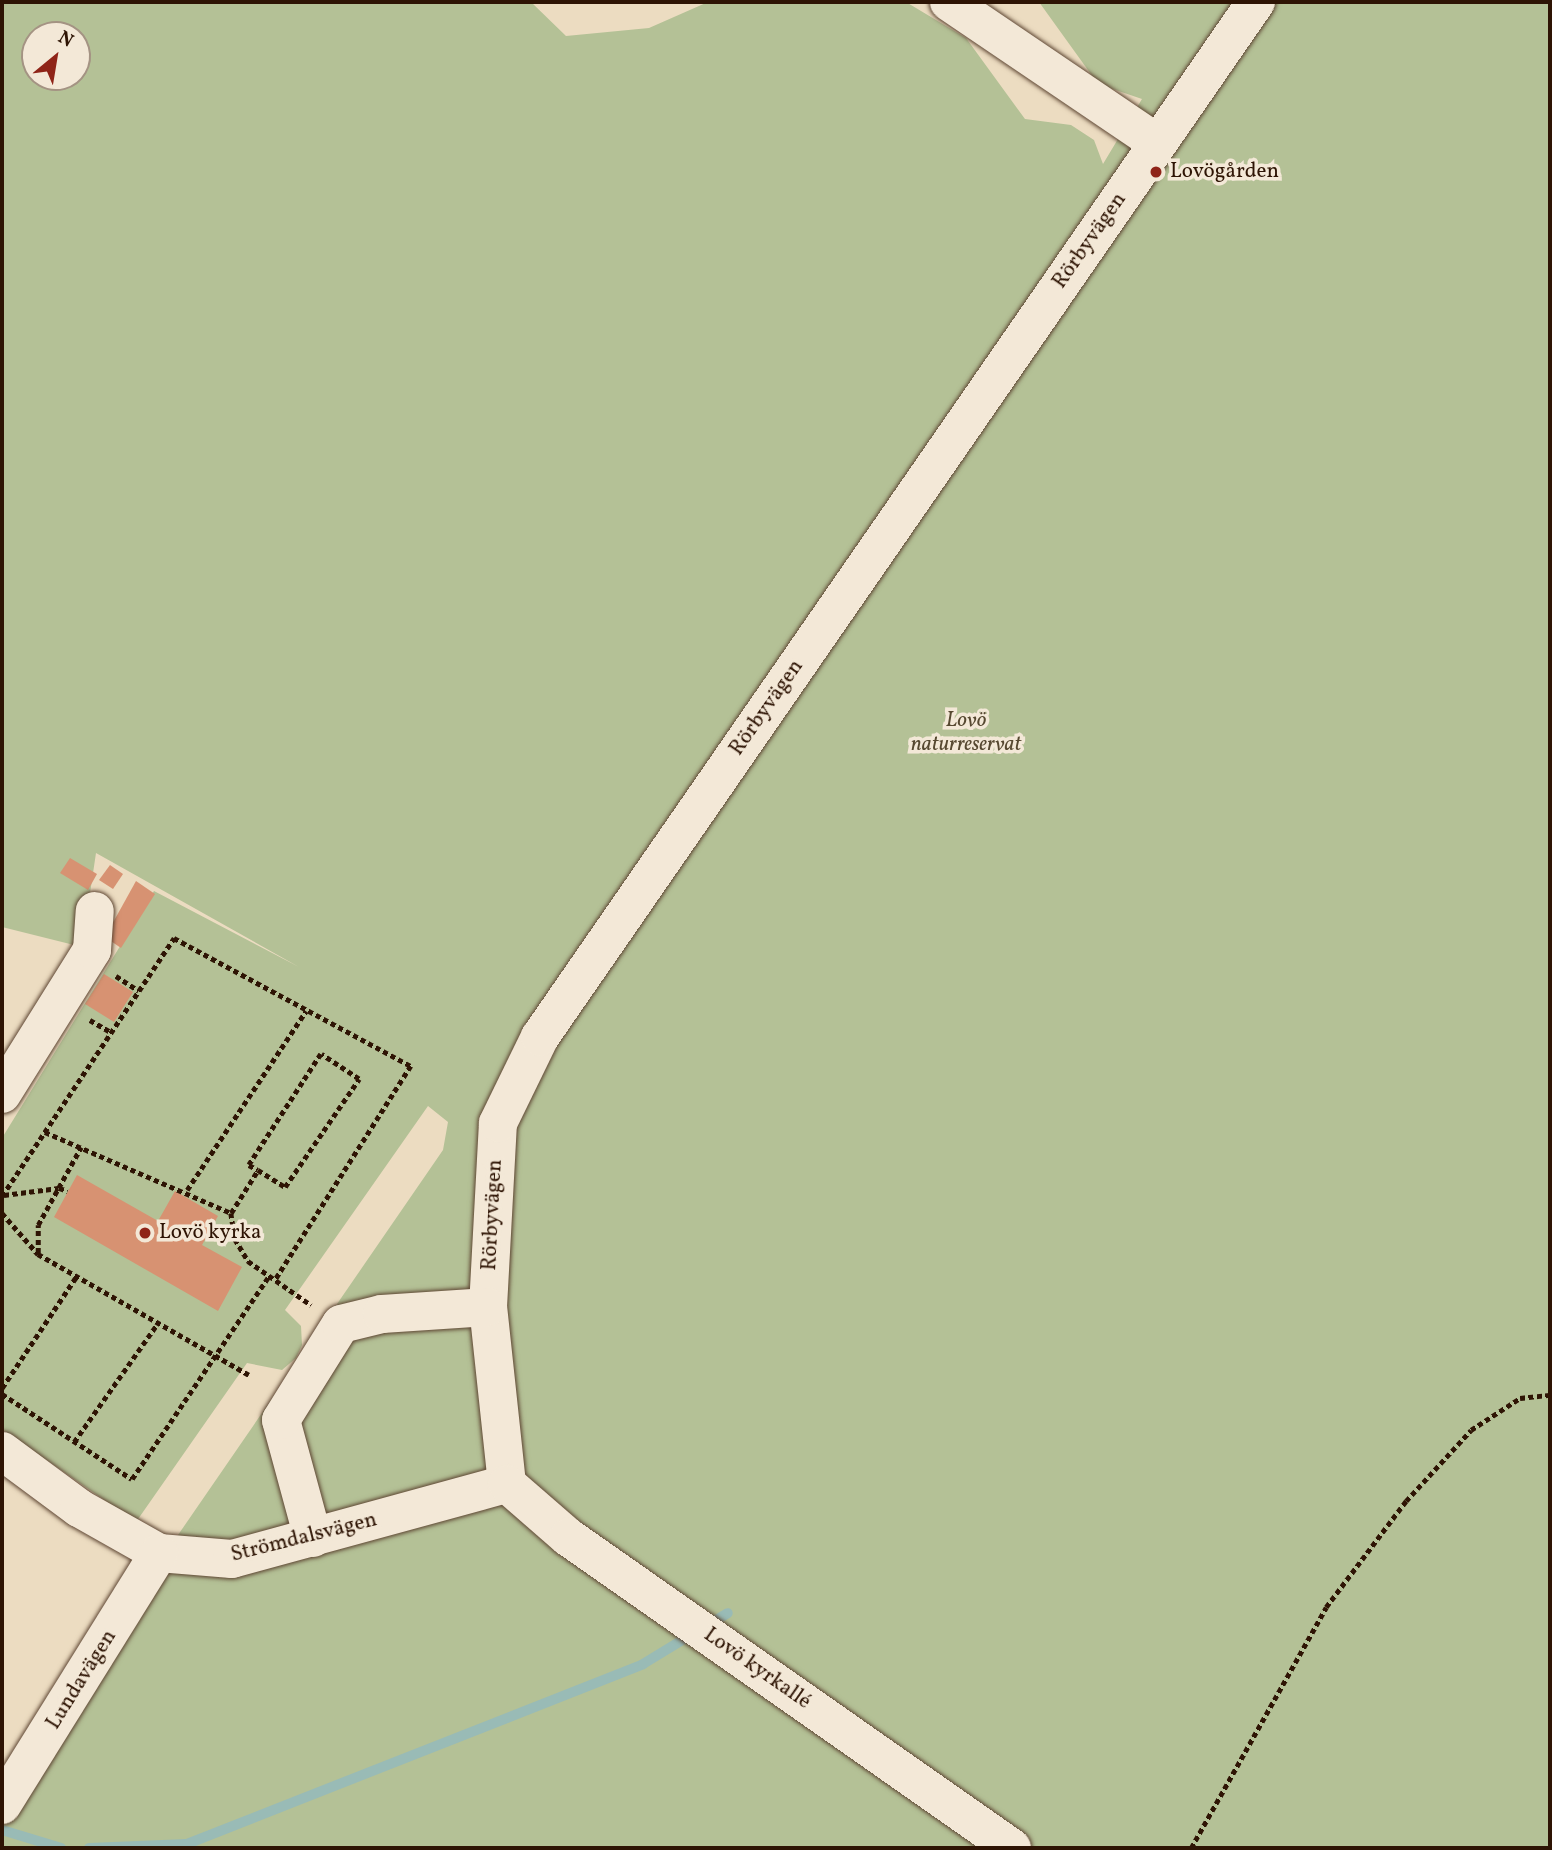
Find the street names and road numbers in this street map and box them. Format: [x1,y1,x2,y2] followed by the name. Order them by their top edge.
[1048,188,1132,294] street label: Rörbyvägen
[725,655,809,761] street label: Rörbyvägen
[478,1159,508,1271] street label: Rörbyvägen
[228,1508,380,1568] street label: Strömdalsvägen
[699,1623,815,1715] street label: Lovö kyrkallé
[41,1626,123,1734] street label: Lundavägen

